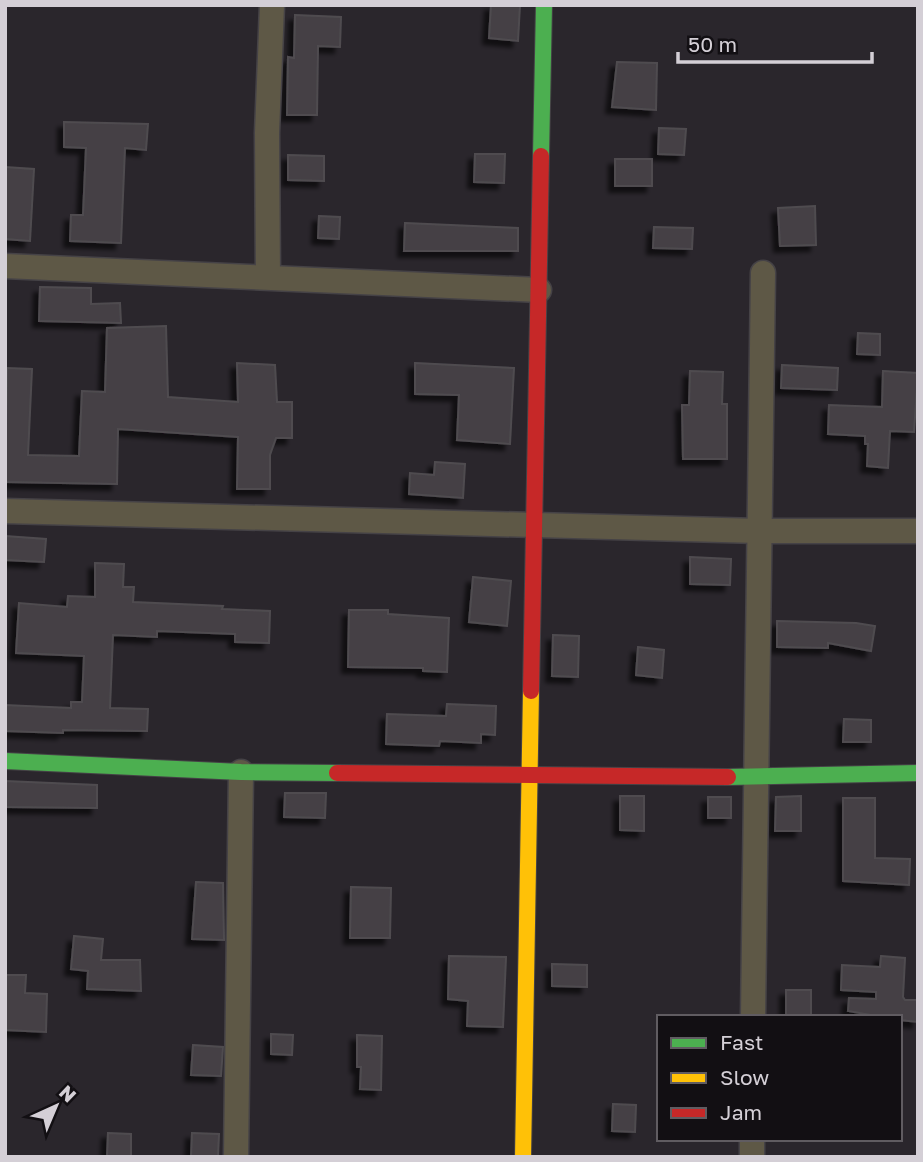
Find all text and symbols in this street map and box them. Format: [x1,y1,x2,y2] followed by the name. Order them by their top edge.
[678,21,872,65] scale bar
[688,31,737,57] text: 50 m
[657,1015,902,1141] legend
[720,1029,763,1055] text: Fast
[720,1064,769,1090] text: Slow
[21,1071,91,1141] north arrow
[55,1080,81,1107] text: N
[720,1099,762,1125] text: Jam

